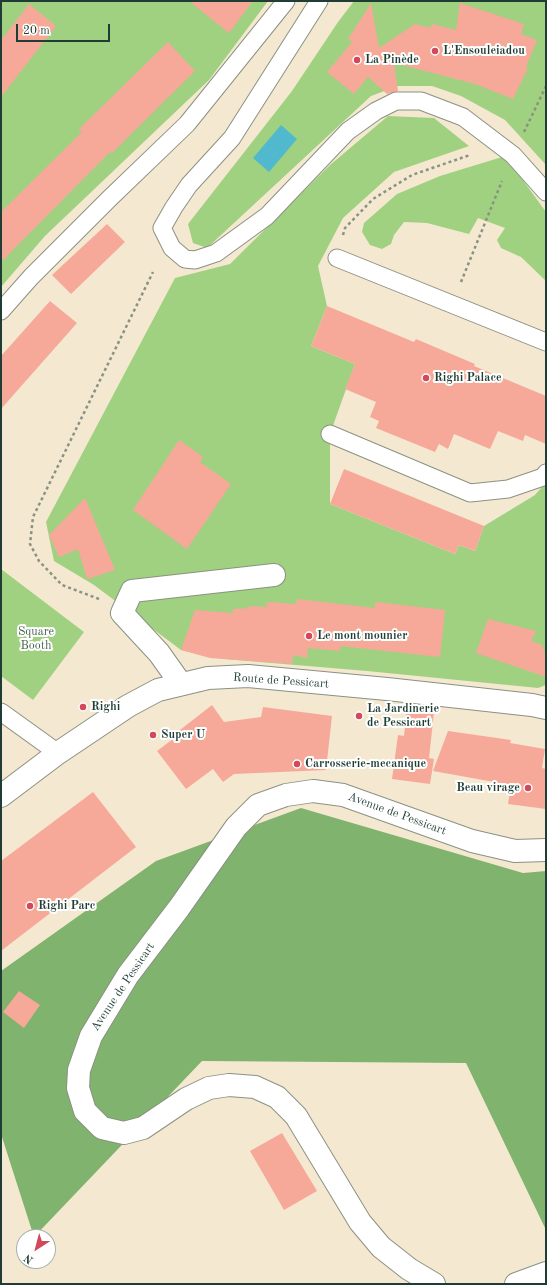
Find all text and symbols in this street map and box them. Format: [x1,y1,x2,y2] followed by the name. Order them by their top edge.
[18,16,112,42] scale bar
[23,25,50,37] text: 20 m
[443,44,525,58] place label: L'Ensouleiadou
[430,46,440,56] marker: L'Ensouleiadou
[365,53,419,67] place label: La Pinède
[352,55,362,65] marker: La Pinède
[434,371,502,385] place label: Righi Palace
[421,373,431,383] marker: Righi Palace
[18,625,54,653] park label: Square Booth
[317,629,407,643] place label: Le mont mounier
[304,631,314,641] marker: Le mont mounier
[233,670,329,692] street label: Route de Pessicart
[91,700,120,714] place label: Righi
[78,702,88,712] marker: Righi
[367,702,439,730] place label: La Jardinerie de Pessicart
[354,711,364,721] marker: La Jardinerie de Pessicart
[161,728,205,742] place label: Super U
[148,730,158,740] marker: Super U
[305,757,426,771] place label: Carrosserie-mecanique
[292,759,302,769] marker: Carrosserie-mecanique
[456,781,520,795] place label: Beau virage
[523,783,533,793] marker: Beau virage
[346,790,448,838] street label: Avenue de Pessicart
[38,899,95,913] place label: Righi Parc
[25,901,35,911] marker: Righi Parc
[88,940,158,1034] street label: Avenue de Pessicart
[16,1229,56,1269] north arrow
[23,1251,36,1265] text: N

